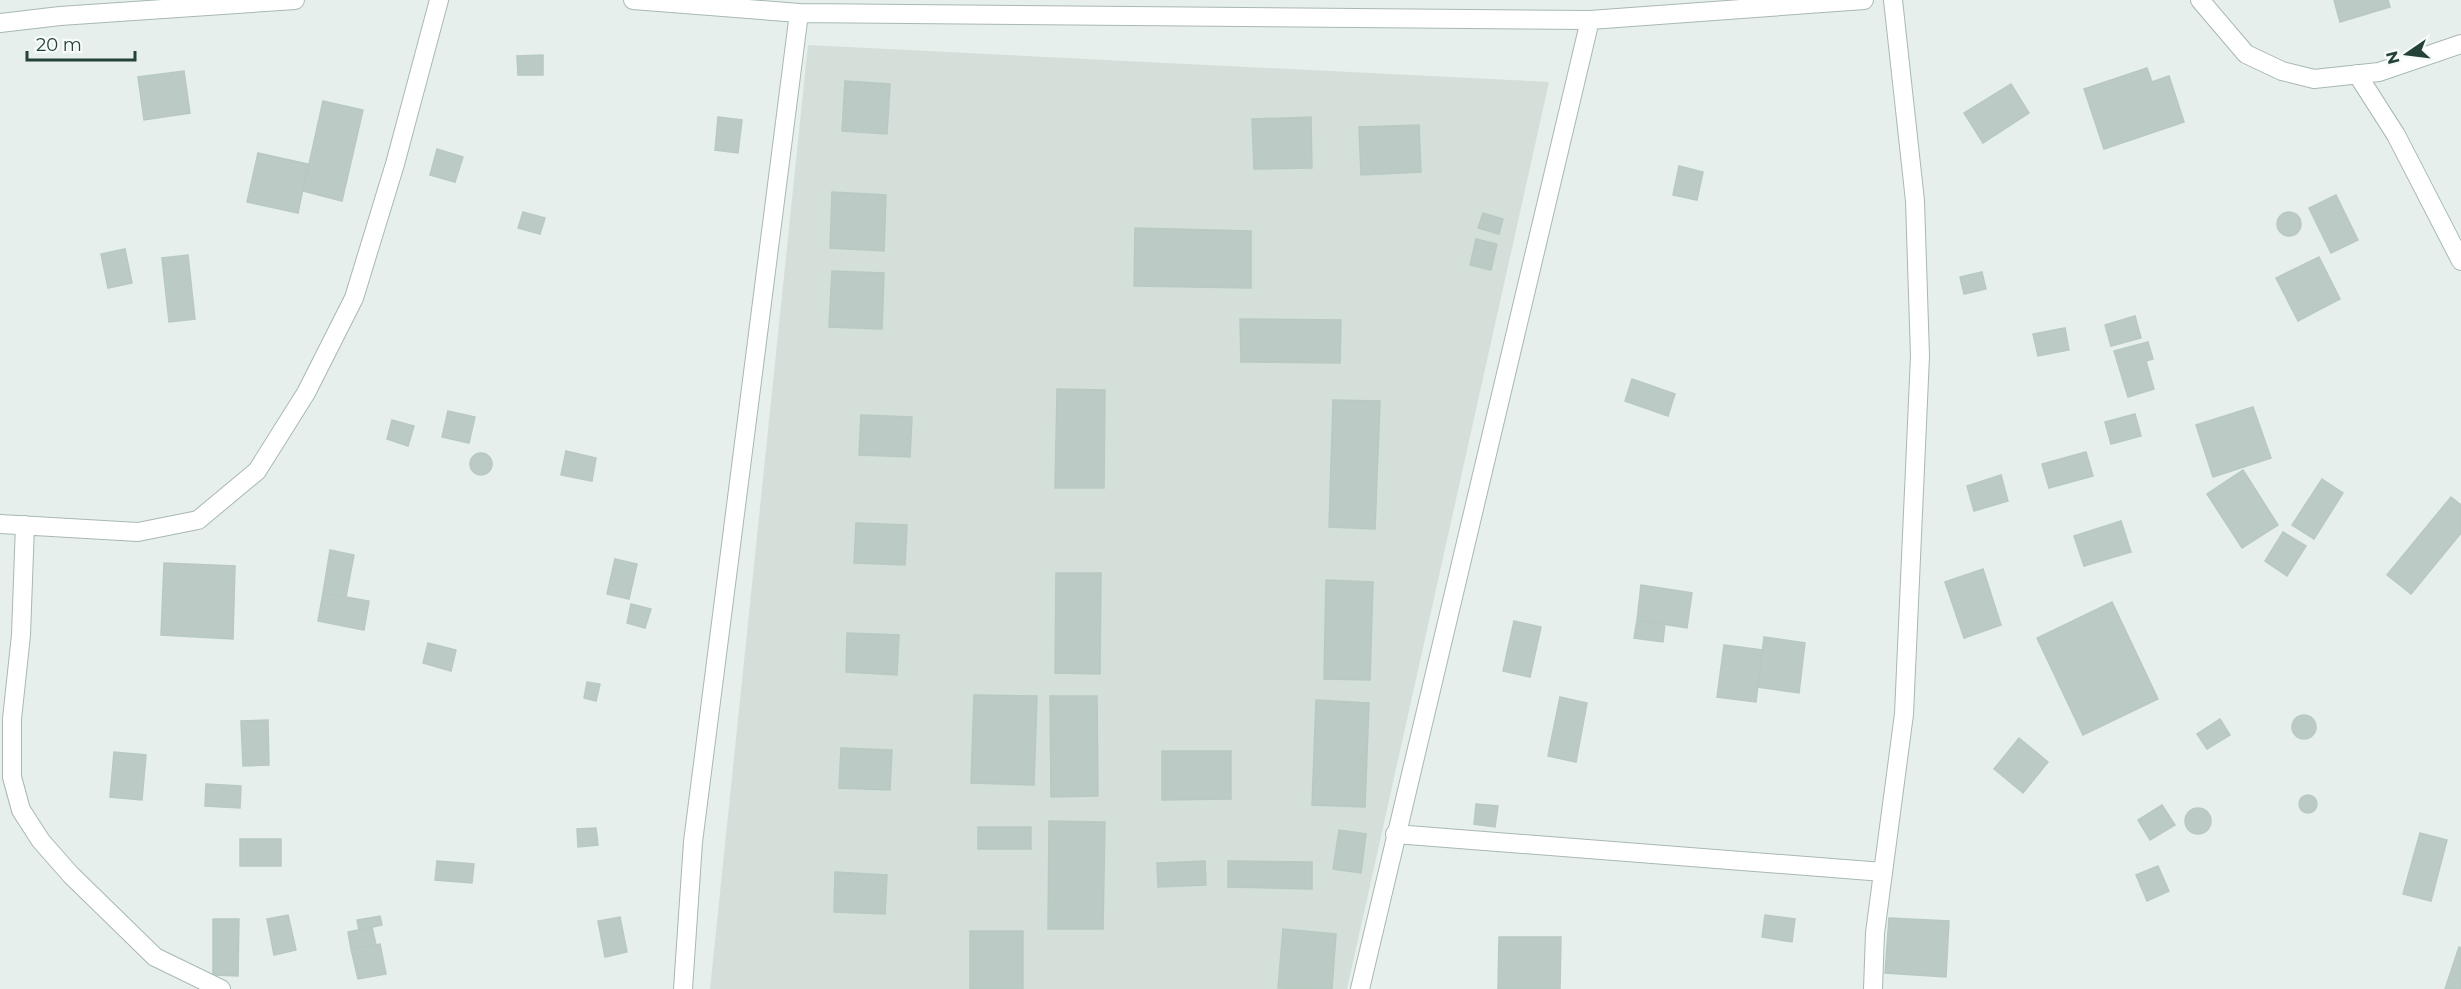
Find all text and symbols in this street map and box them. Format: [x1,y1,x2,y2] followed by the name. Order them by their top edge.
[27,24,135,62] scale bar
[2377,24,2437,84] north arrow
[36,34,82,56] text: 20 m
[2382,49,2404,66] text: N

